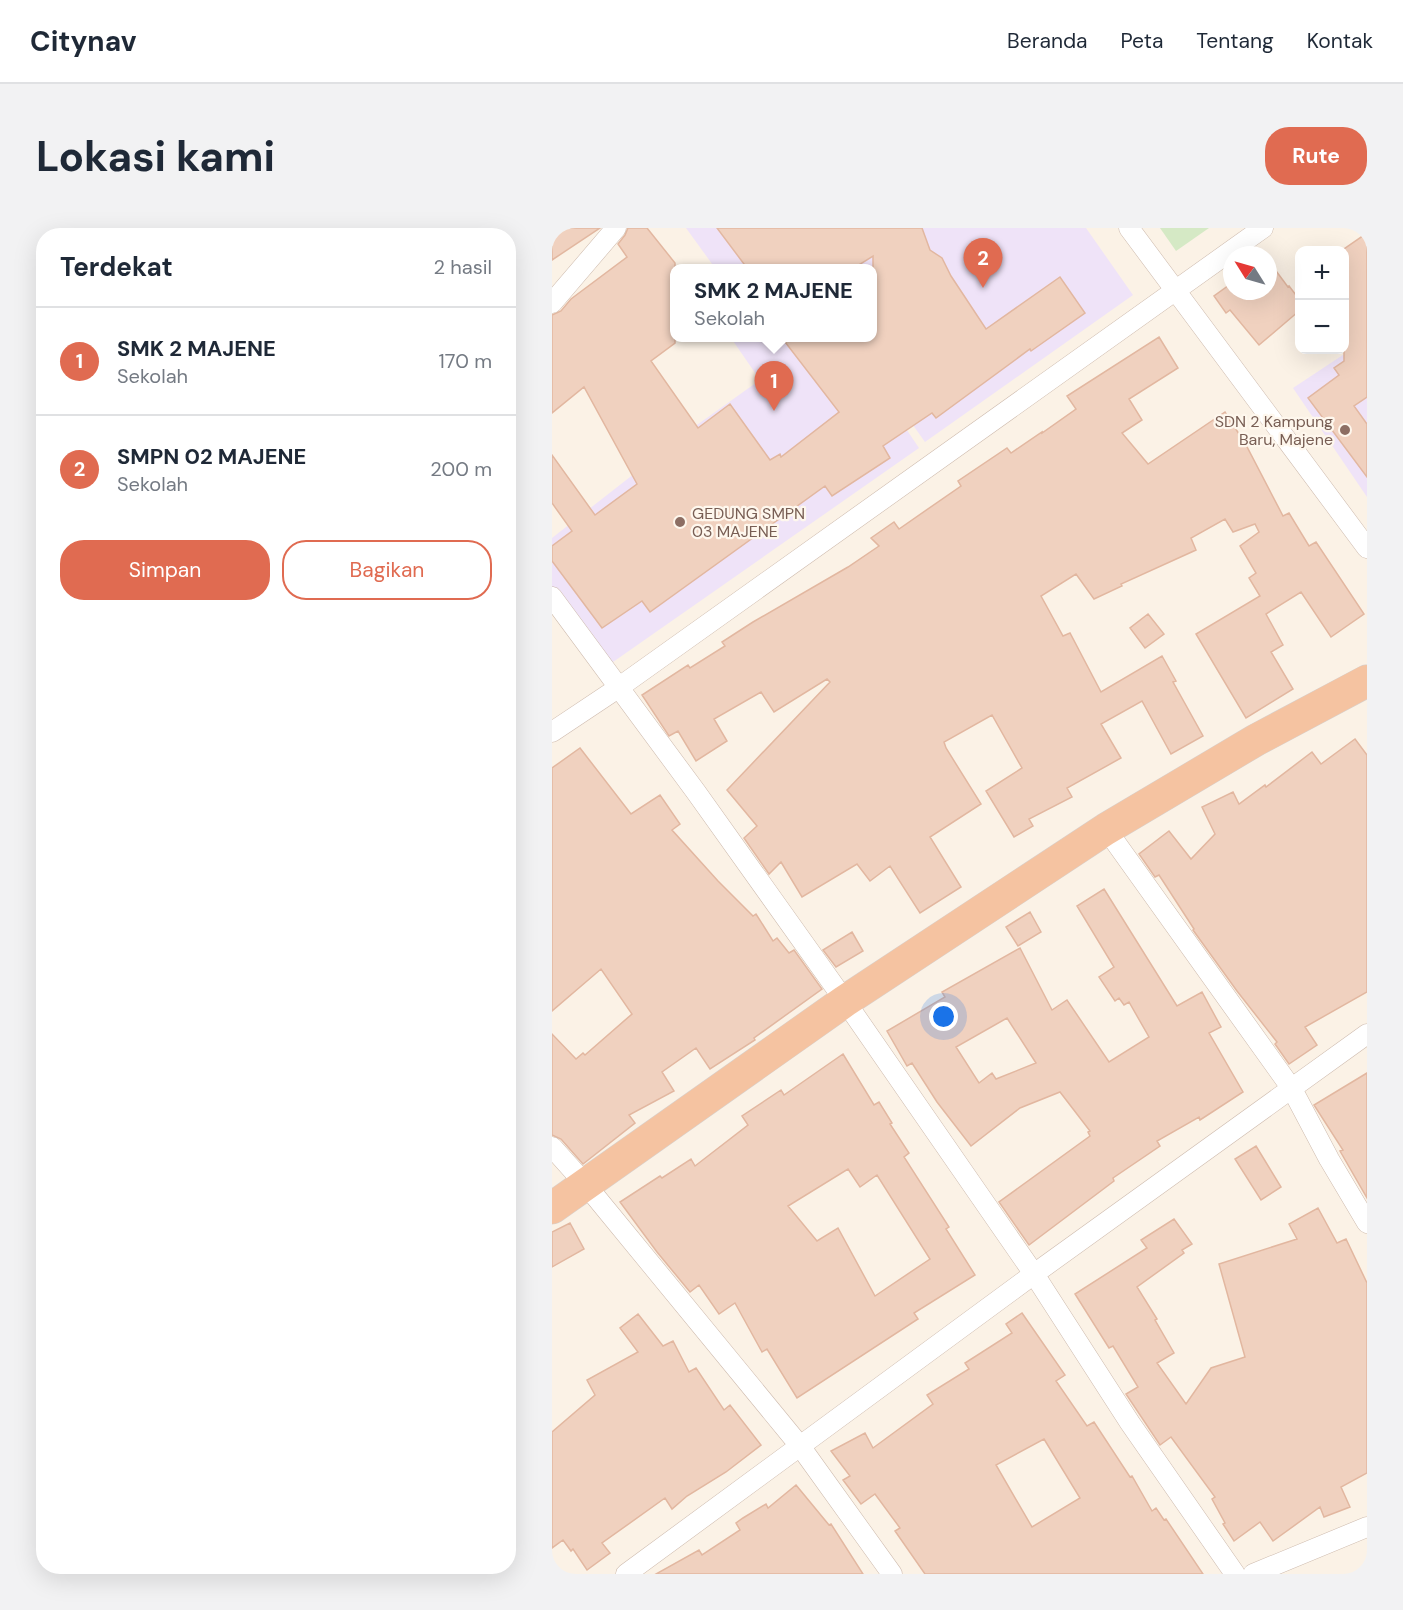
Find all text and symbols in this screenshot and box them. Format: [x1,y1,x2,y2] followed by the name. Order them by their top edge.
[30,23,136,60] text: Citynav
[1007,27,1088,55] text: Beranda
[1121,27,1163,55] text: Peta
[1196,27,1274,55] text: Tentang
[1307,27,1373,55] text: Kontak
[1265,127,1367,185] button: Rute
[36,129,275,184] text: Lokasi kami
[964,238,1002,288] pin: 2
[1223,246,1277,300] north arrow
[1295,246,1349,354] map controls
[1295,246,1349,300] button: +
[60,250,173,284] text: Terdekat
[433,254,492,280] text: 2 hasil
[670,264,877,342] popup
[694,276,853,305] text: SMK 2 MAJENE
[1295,300,1349,354] button: −
[694,305,765,331] text: Sekolah
[117,334,276,363] text: SMK 2 MAJENE
[76,348,83,374] text: 1
[439,348,492,374] text: 170 m
[754,362,794,411] pin: 1
[117,363,188,389] text: Sekolah
[1215,411,1333,450] place label: SDN 2 Kampung Baru, Majene
[1338,423,1352,437] marker: SDN 2 Kampung Baru, Majene
[117,442,306,471] text: SMPN 02 MAJENE
[74,456,85,482] text: 2
[430,456,492,482] text: 200 m
[117,471,188,497] text: Sekolah
[692,503,805,542] place label: GEDUNG SMPN 03 MAJENE
[673,515,687,529] marker: GEDUNG SMPN 03 MAJENE
[60,540,270,600] button: Simpan
[282,540,492,600] button: Bagikan
[929,1002,958,1031] your location

